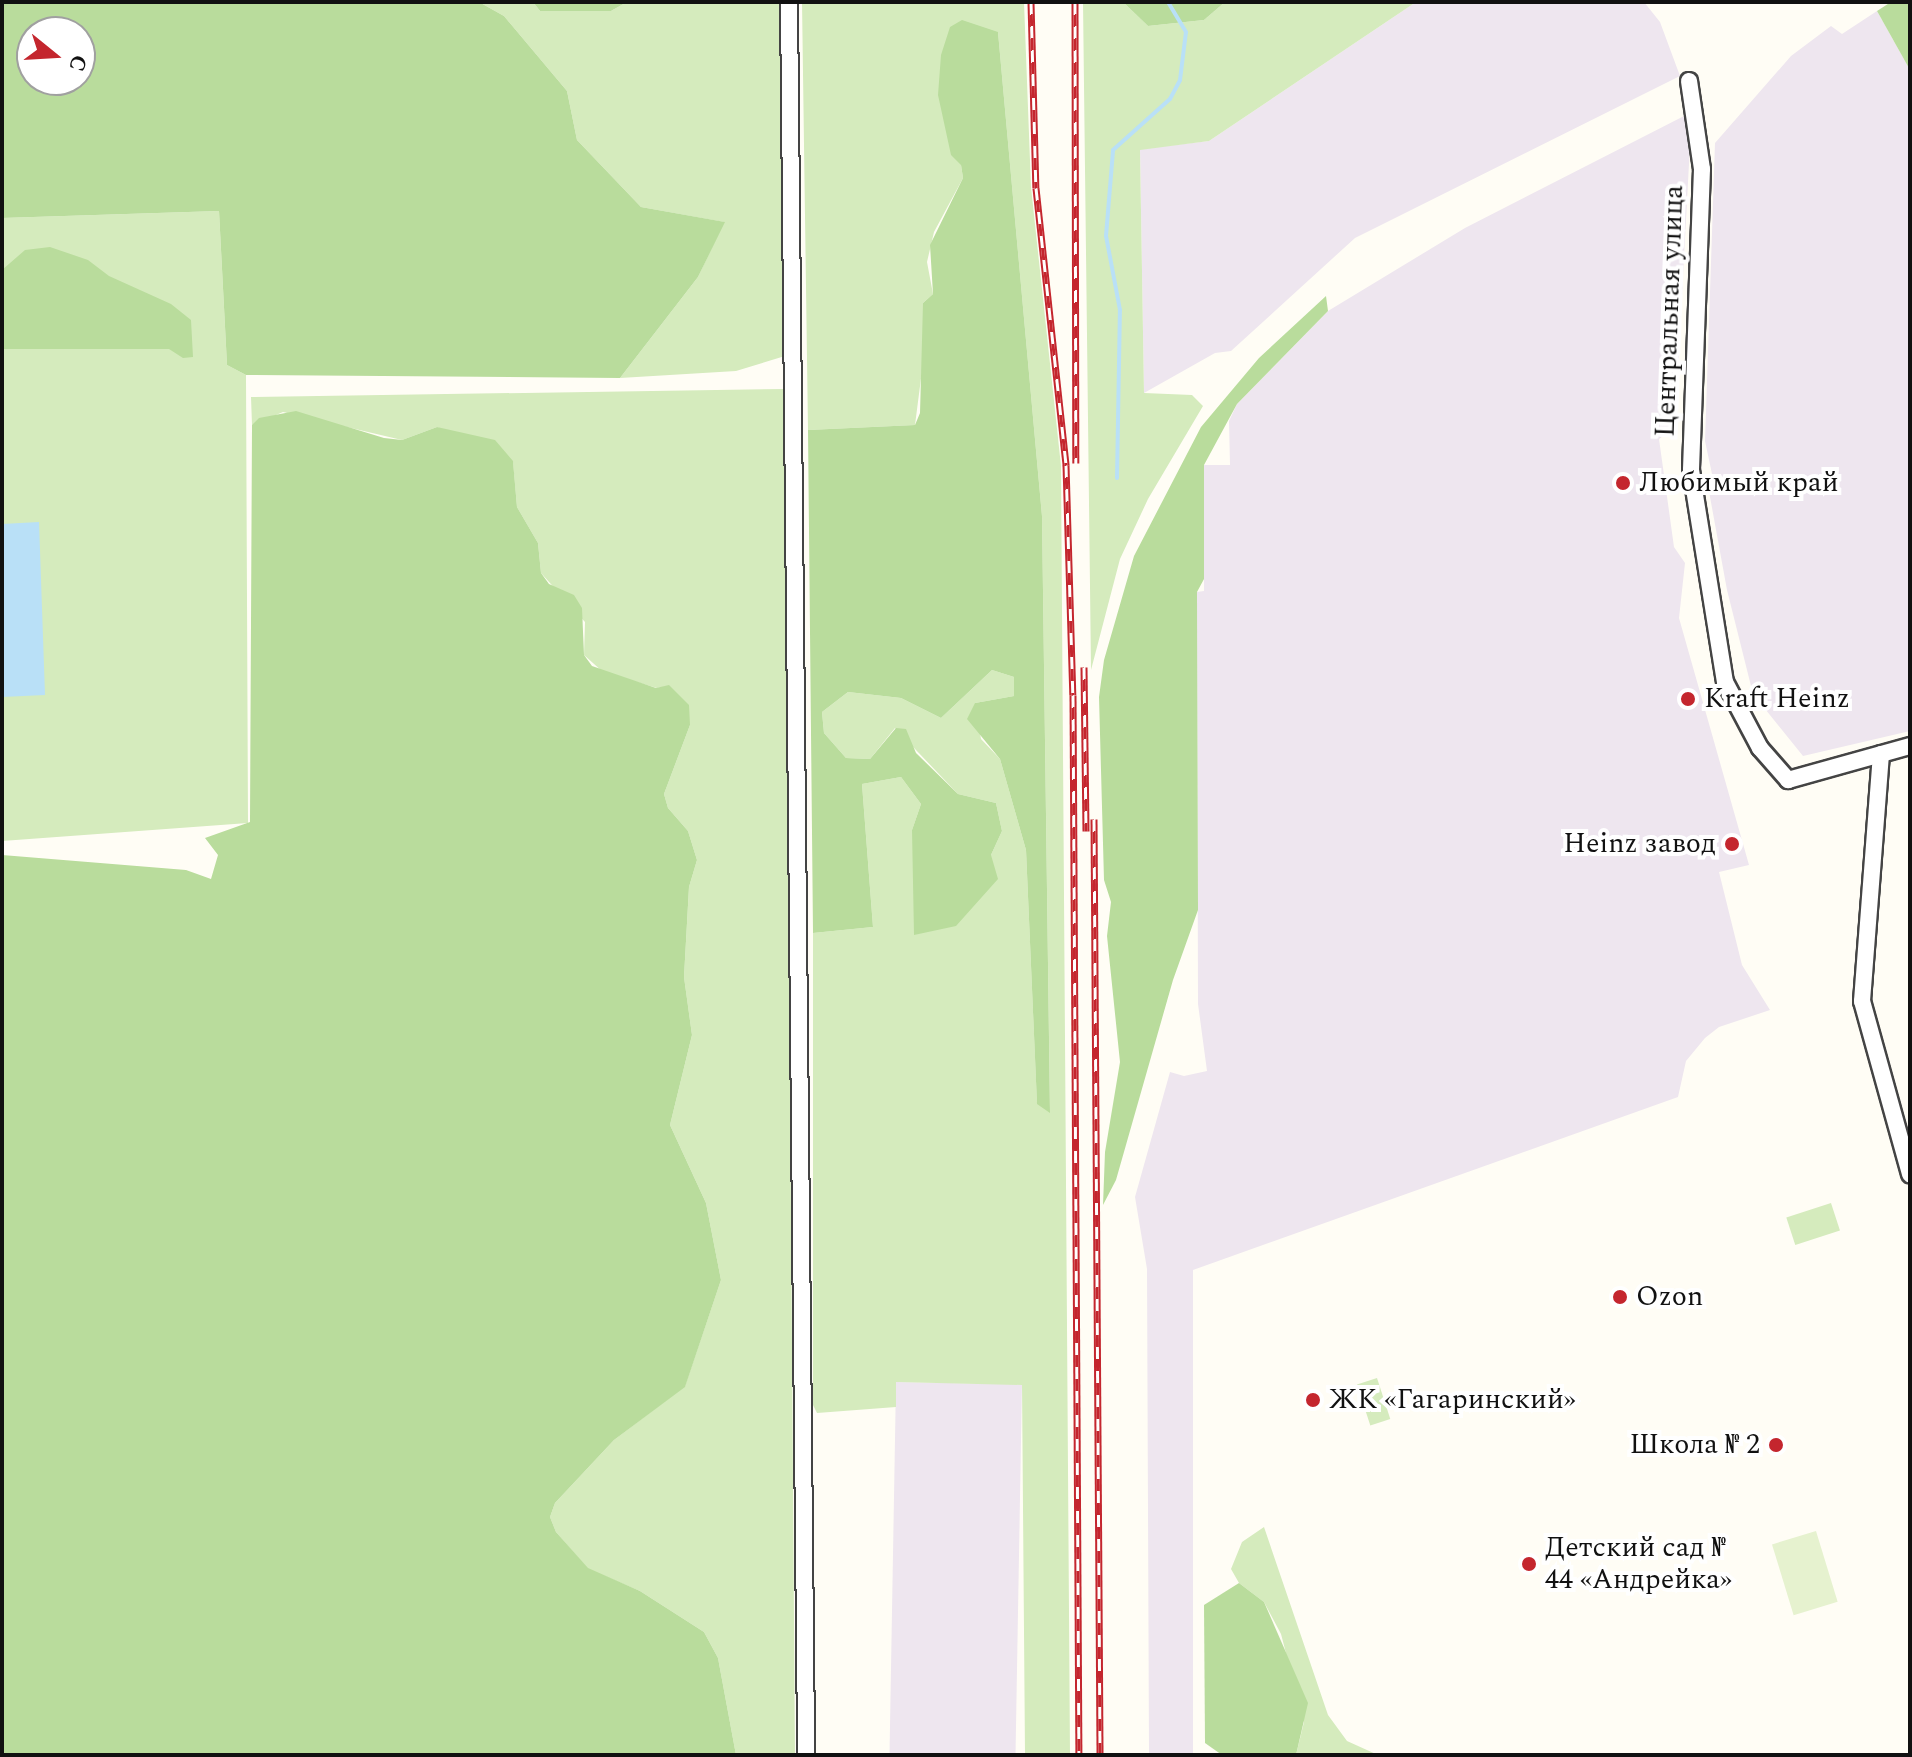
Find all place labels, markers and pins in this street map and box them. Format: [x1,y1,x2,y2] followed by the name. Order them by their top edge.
[1639,466,1839,500] place label: Любимый край
[1614,474,1632,492] marker: Любимый край
[1704,682,1850,716] place label: Kraft Heinz
[1679,690,1697,708] marker: Kraft Heinz
[1563,827,1716,861] place label: Heinz завод
[1723,835,1741,853] marker: Heinz завод
[1636,1280,1703,1314] place label: Ozon
[1611,1288,1629,1306] marker: Ozon
[1329,1383,1576,1417] place label: ЖК «Гагаринский»
[1304,1391,1322,1409] marker: ЖК «Гагаринский»
[1629,1428,1760,1462] place label: Школа № 2
[1767,1436,1785,1454] marker: Школа № 2
[1545,1531,1732,1597] place label: Детский сад № 44 «Андрейка»
[1520,1555,1538,1573] marker: Детский сад № 44 «Андрейка»

